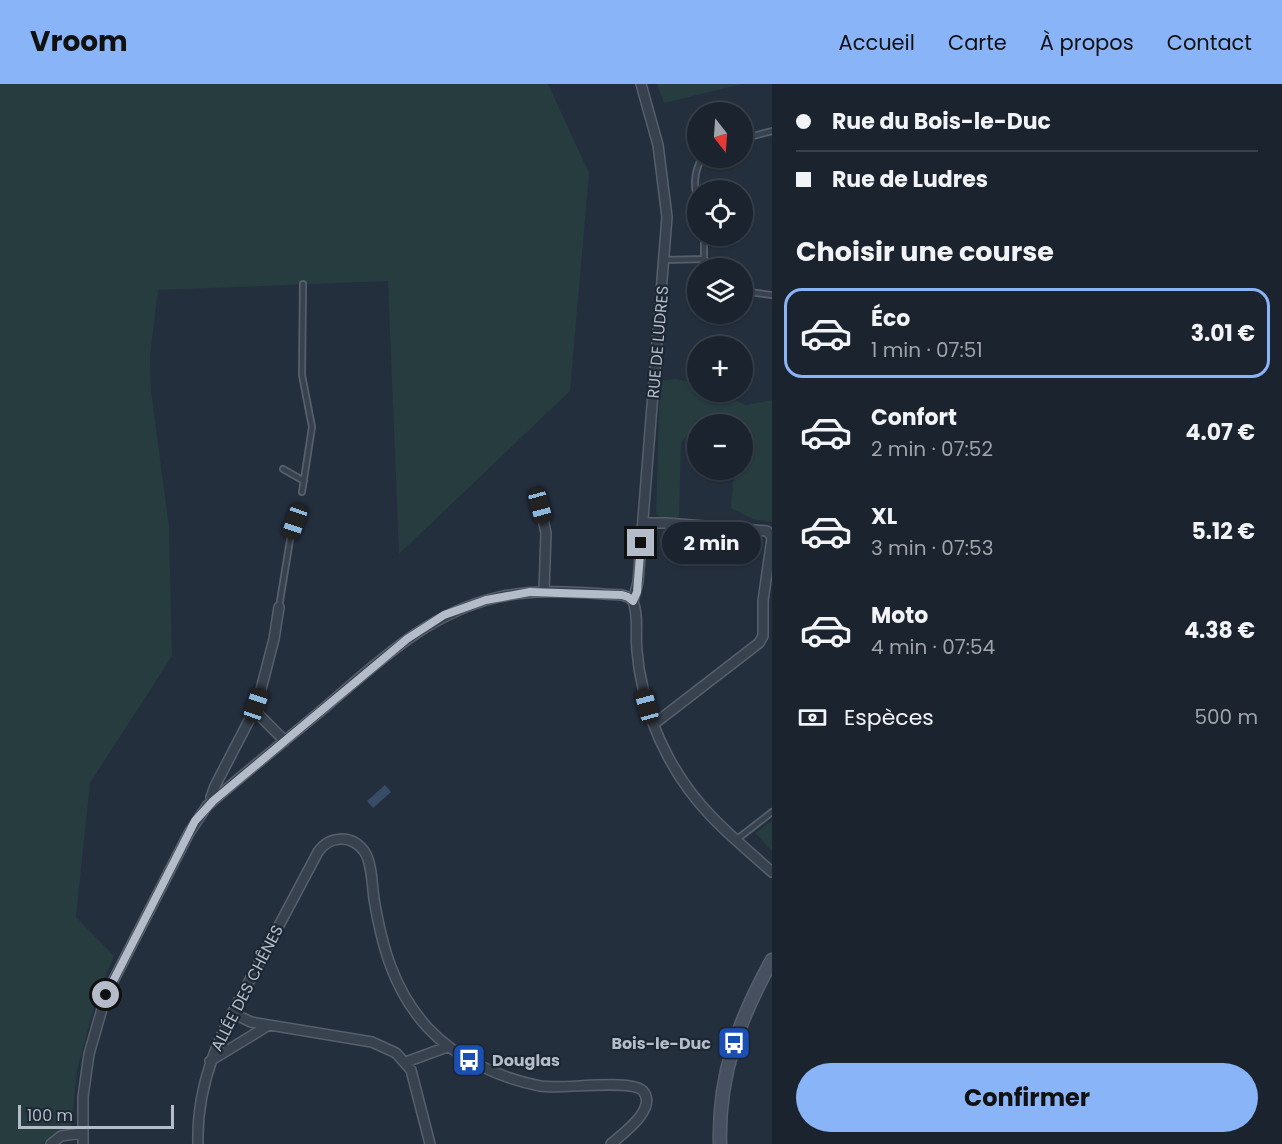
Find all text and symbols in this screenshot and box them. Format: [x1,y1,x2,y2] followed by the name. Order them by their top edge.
[30,22,128,61] text: Vroom
[838,28,915,57] text: Accueil
[948,28,1007,57] text: Carte
[1040,28,1134,57] text: À propos
[1167,28,1252,57] text: Contact
[687,102,753,168] north arrow
[687,102,753,480] map controls
[832,106,1051,137] text: Rue du Bois-le-Duc
[832,164,988,195] text: Rue de Ludres
[687,180,753,246] button: locate
[796,233,1054,270] text: Choisir une course
[687,258,753,324] button: layers
[642,285,674,399] street label: RUE DE LUDRES
[871,303,910,334] text: Éco
[799,306,853,360] icon: car
[1191,318,1255,349] text: 3.01 €
[687,336,753,402] button: +
[871,336,983,364] text: 1 min · 07:51
[871,402,957,433] text: Confort
[799,405,853,459] icon: car
[687,414,753,480] button: −
[1186,417,1255,448] text: 4.07 €
[871,435,993,463] text: 2 min · 07:52
[527,486,553,526] car
[871,501,897,532] text: XL
[281,502,309,542] car
[799,504,853,558] icon: car
[1191,516,1255,547] text: 5.12 €
[662,522,761,564] callout: 2 min
[627,529,654,556] route end
[683,529,740,557] text: 2 min
[871,534,993,562] text: 3 min · 07:53
[871,600,928,631] text: Moto
[799,603,853,657] icon: car
[1184,615,1255,646] text: 4.38 €
[871,633,995,661] text: 4 min · 07:54
[242,685,270,725] car
[634,686,660,726] car
[796,701,829,734] icon: cash
[844,702,934,733] text: Espèces
[1194,703,1258,731] text: 500 m
[205,921,289,1055] street label: ALLÉE DES CHÊNES
[92,981,119,1008] route start
[716,1025,752,1061] bus stop icon: Bois-le-Duc
[611,1032,711,1055] place label: Bois-le-Duc
[451,1042,487,1078] bus stop icon: Douglas
[492,1049,560,1072] place label: Douglas
[796,1063,1258,1132] button: Confirmer
[18,1102,174,1130] scale bar
[27,1104,73,1127] text: 100 m

